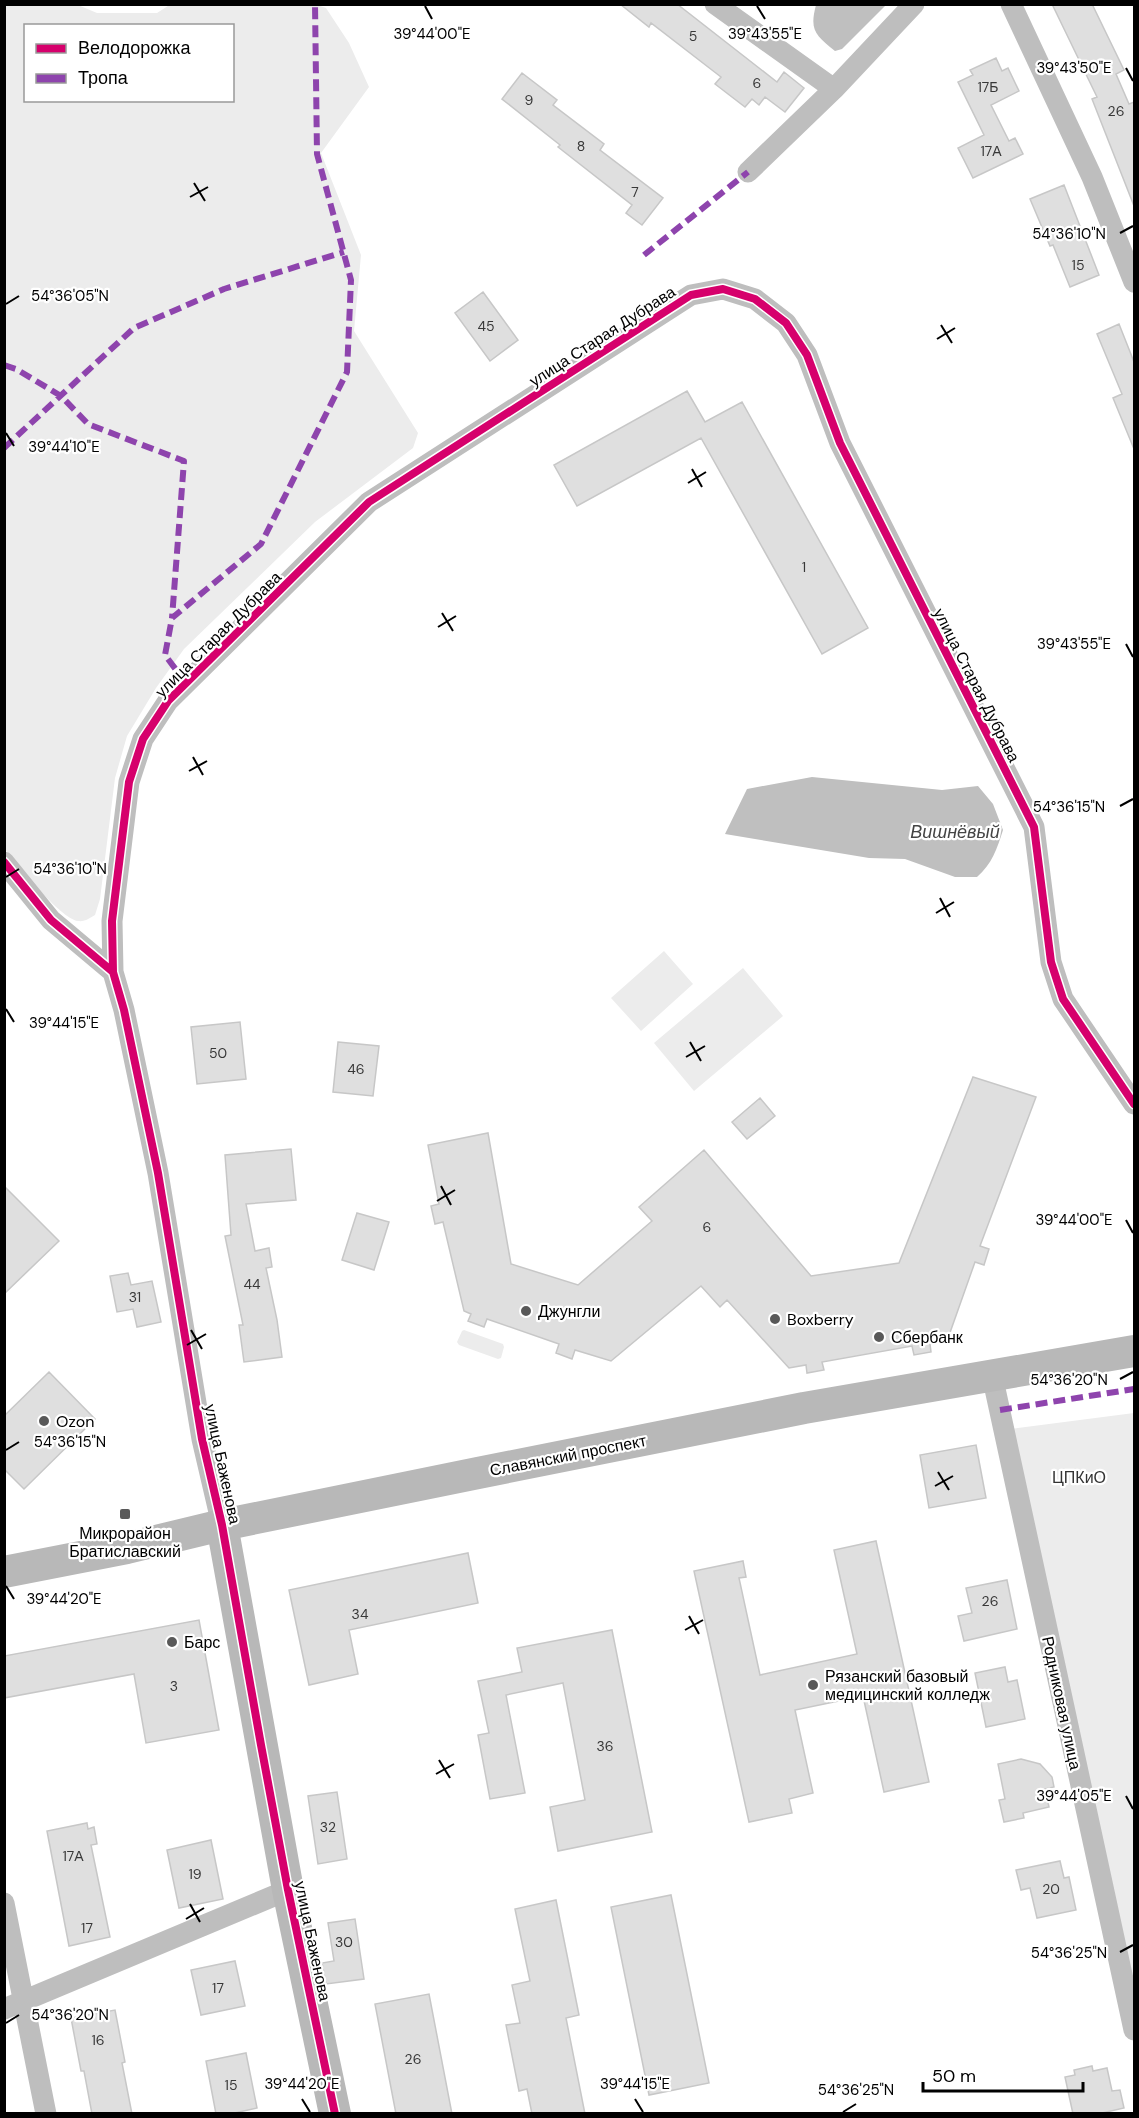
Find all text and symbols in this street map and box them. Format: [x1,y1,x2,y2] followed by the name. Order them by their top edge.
[24,24,234,102] legend
[394,24,470,44] text: 39°44'00"E
[728,24,802,44] text: 39°43'55"E
[689,27,697,45] house number: 5
[78,36,191,60] text: Велодорожка
[1036,58,1112,78] text: 39°43'50"E
[78,66,129,90] text: Тропа
[753,74,761,92] house number: 6
[977,78,999,96] house number: 17Б
[525,91,534,109] house number: 9
[1108,102,1124,120] house number: 26
[577,137,585,155] house number: 8
[980,142,1002,160] house number: 17А
[631,183,639,201] house number: 7
[1032,224,1106,244] text: 54°36'10"N
[1072,256,1084,274] house number: 15
[525,281,679,392] street label: улица Старая Дубрава
[31,286,109,306] text: 54°36'05"N
[477,317,495,335] house number: 45
[28,437,100,457] text: 39°44'10"E
[802,558,806,576] house number: 1
[151,567,286,702] street label: улица Старая Дубрава
[929,605,1025,766] street label: улица Старая Дубрава
[1037,634,1111,654] text: 39°43'55"E
[1033,797,1105,817] text: 54°36'15"N
[910,820,1000,844] water label: Вишнёвый
[33,859,107,879] text: 54°36'10"N
[29,1013,99,1033] text: 39°44'15"E
[209,1044,227,1062] house number: 50
[347,1060,365,1078] house number: 46
[1036,1210,1112,1230] text: 39°44'00"E
[703,1218,711,1236] house number: 6
[244,1275,261,1293] house number: 44
[129,1288,141,1306] house number: 31
[538,1301,600,1322] place label: Джунгли
[519,1304,533,1318] marker: Джунгли
[787,1309,854,1330] place label: Boxberry
[768,1312,782,1326] marker: Boxberry
[891,1327,964,1348] place label: Сбербанк
[872,1330,886,1344] marker: Сбербанк
[1030,1370,1108,1390] text: 54°36'20"N
[200,1402,246,1526] street label: улица Баженова
[56,1411,94,1432] place label: Ozon
[37,1414,51,1428] marker: Ozon
[488,1430,649,1481] street label: Славянский проспект
[34,1432,106,1452] text: 54°36'15"N
[1052,1467,1106,1488] park label: ЦПКиО
[118,1507,132,1521] marker: Микрорайон Братиславский
[69,1523,181,1562] place label: Микрорайон Братиславский
[26,1589,102,1609] text: 39°44'20"E
[982,1592,998,1610] house number: 26
[352,1605,369,1623] house number: 34
[184,1632,220,1653] place label: Барс
[1037,1634,1086,1772] street label: Родниковая улица
[165,1635,179,1649] marker: Барс
[825,1666,990,1705] place label: Рязанский базовый медицинский колледж
[170,1677,178,1695] house number: 3
[806,1678,820,1692] marker: Рязанский базовый медицинский колледж
[596,1737,614,1755] house number: 36
[1036,1786,1112,1806] text: 39°44'05"E
[320,1818,336,1836] house number: 32
[62,1847,84,1865] house number: 17А
[188,1865,202,1883] house number: 19
[290,1879,336,2003] street label: улица Баженова
[1042,1880,1060,1898] house number: 20
[81,1919,93,1937] house number: 17
[335,1933,353,1951] house number: 30
[1031,1943,1107,1963] text: 54°36'25"N
[212,1979,224,1997] house number: 17
[31,2005,109,2025] text: 54°36'20"N
[91,2031,105,2049] house number: 16
[405,2050,421,2068] house number: 26
[923,2055,1084,2093] scale bar
[932,2064,976,2088] text: 50 m
[264,2074,340,2094] text: 39°44'20"E
[600,2074,670,2094] text: 39°44'15"E
[225,2076,237,2094] house number: 15
[818,2080,894,2100] text: 54°36'25"N

